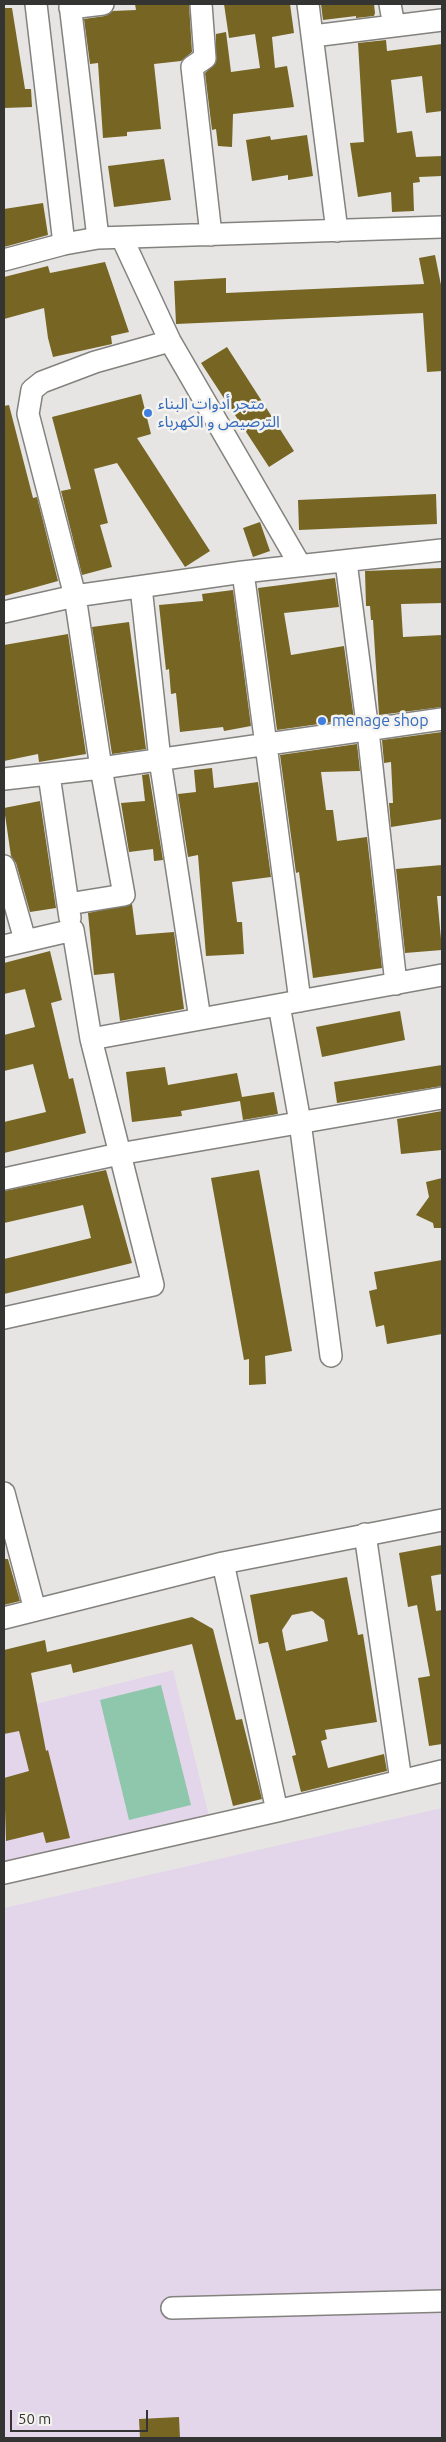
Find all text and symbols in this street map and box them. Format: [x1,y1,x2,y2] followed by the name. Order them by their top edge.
[158,394,280,432] place label: متجر أدوات البناء الترصيص و الكهرباء
[142,407,154,419] marker: متجر أدوات البناء الترصيص و الكهرباء
[332,711,428,731] place label: menage shop
[316,715,328,727] marker: menage shop
[12,2400,150,2432] scale bar
[18,2410,51,2427] text: 50 m

